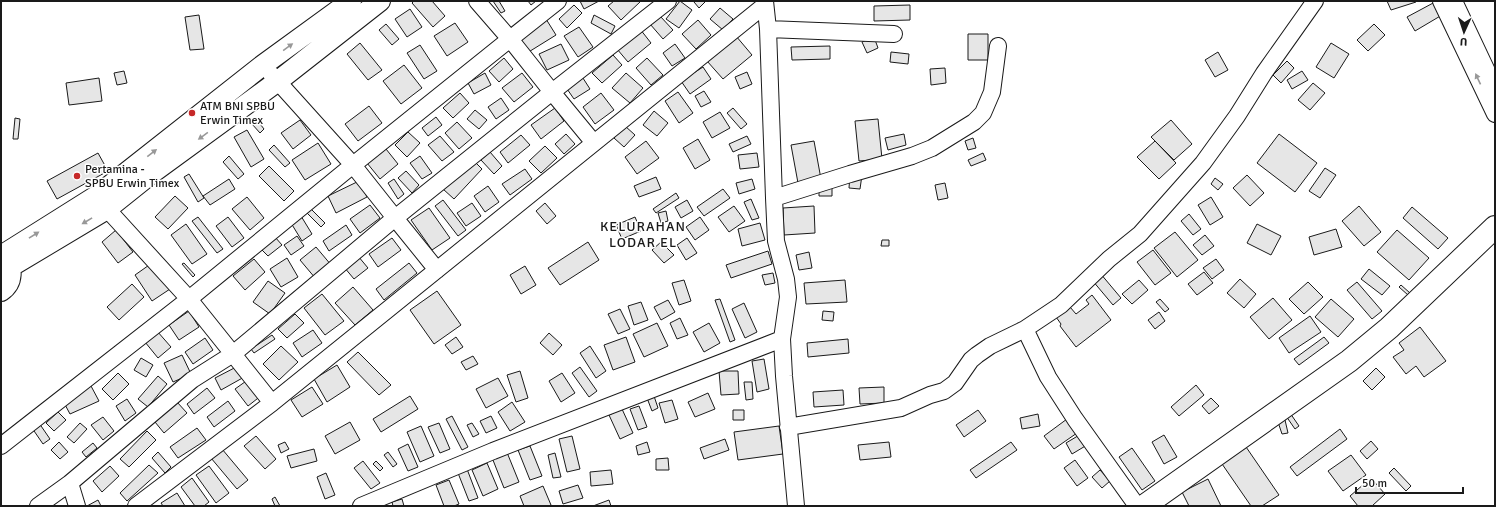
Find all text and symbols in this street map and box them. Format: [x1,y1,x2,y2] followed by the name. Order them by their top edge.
[1444,12,1484,52] north arrow
[1459,35,1468,48] text: U
[282,43,293,51] one-way arrow
[1475,73,1481,85] one-way arrow
[200,99,275,128] place label: ATM BNI SPBU Erwin Timex
[187,108,197,118] marker: ATM BNI SPBU Erwin Timex
[197,132,208,140] one-way arrow
[147,148,157,157] one-way arrow
[85,162,180,191] place label: Pertamina - SPBU Erwin Timex
[72,171,82,181] marker: Pertamina - SPBU Erwin Timex
[81,217,93,224] one-way arrow
[600,218,686,251] district label: KELURAHAN LODAR EL
[29,231,39,239] one-way arrow
[1356,469,1463,495] scale bar
[1362,476,1387,491] text: 50 m

